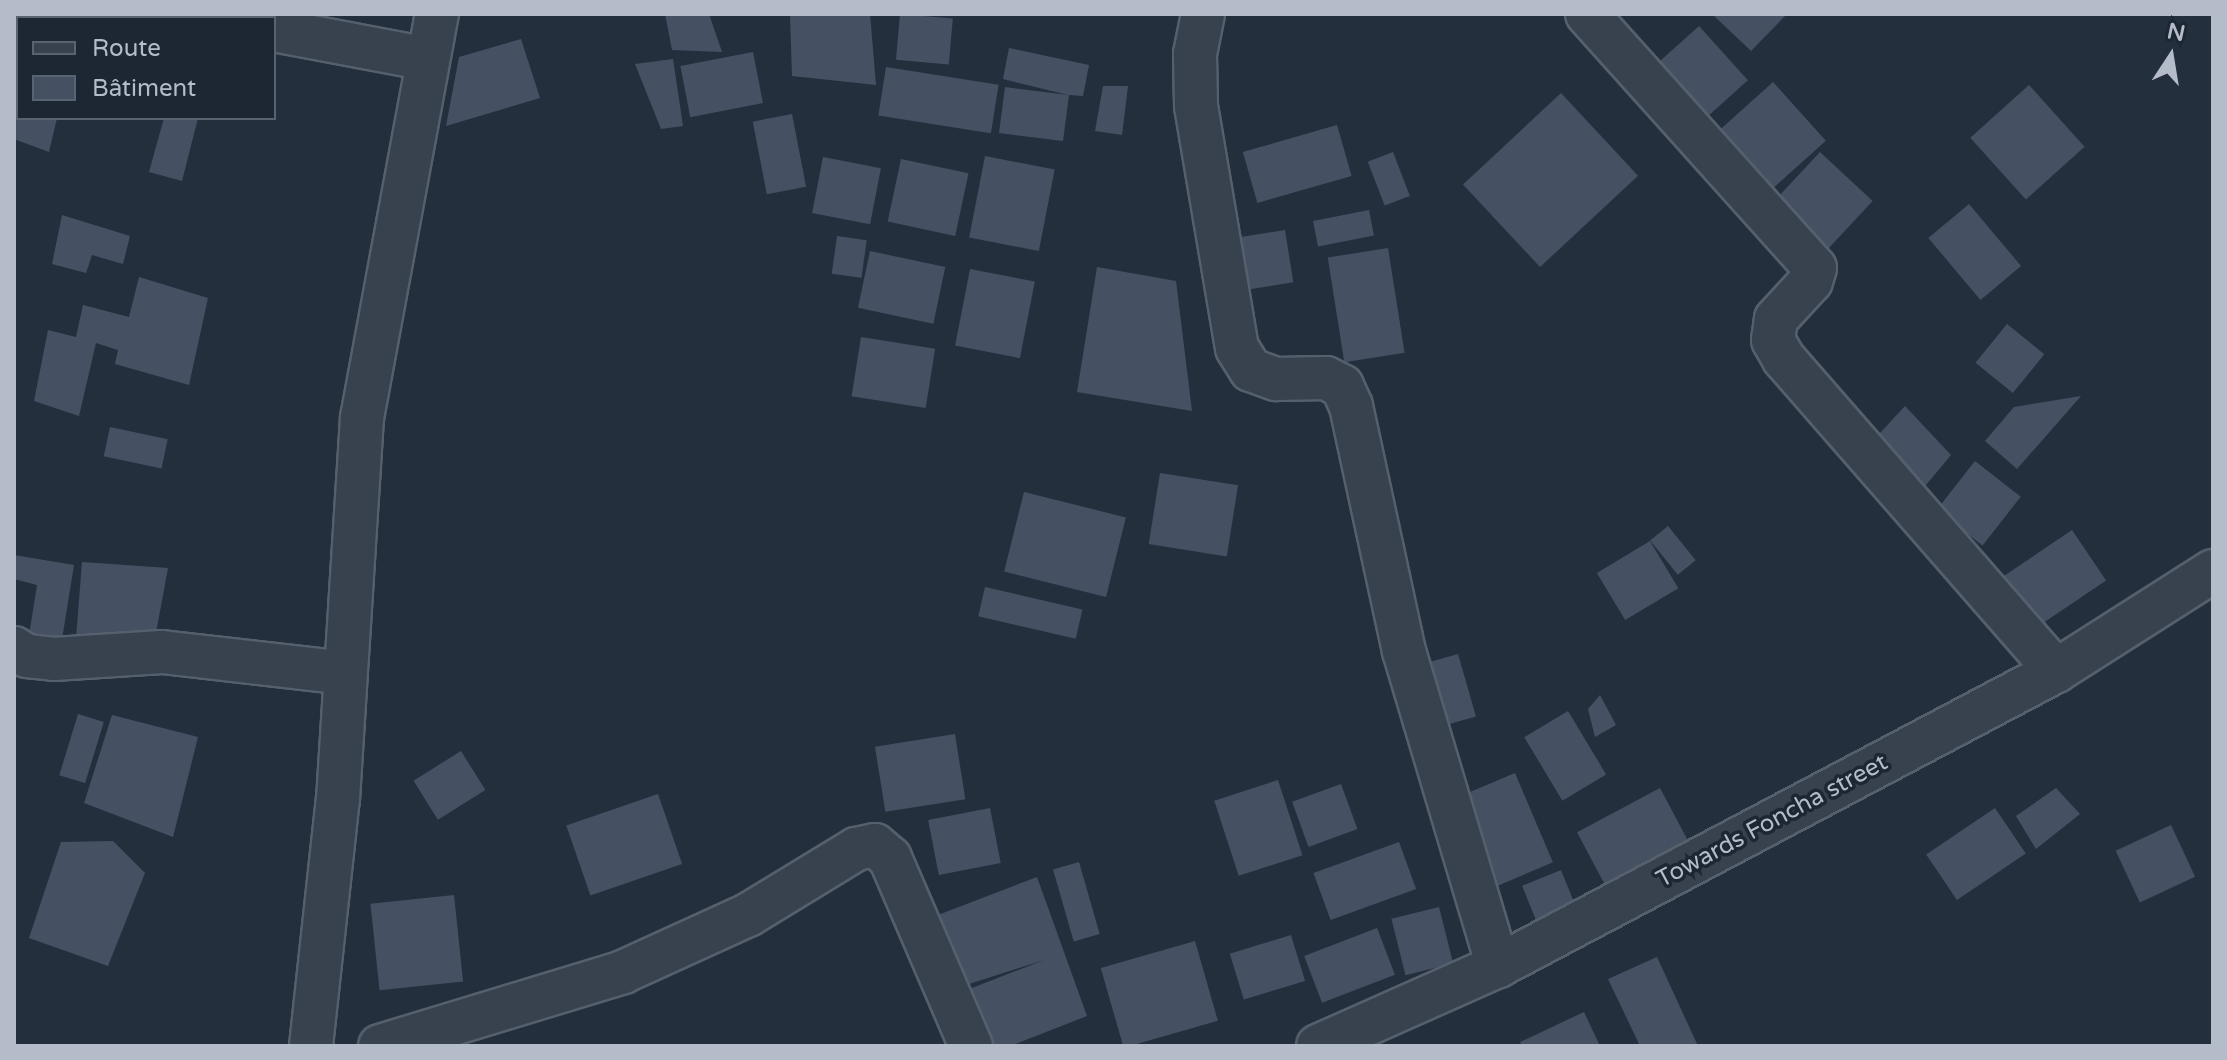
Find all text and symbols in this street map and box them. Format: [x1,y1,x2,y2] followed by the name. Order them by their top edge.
[16,16,276,120] legend
[2131,16,2211,96] north arrow
[2165,18,2187,47] text: N
[92,34,161,63] text: Route
[92,74,196,103] text: Bâtiment
[1652,748,1892,894] street label: Towards Foncha street

